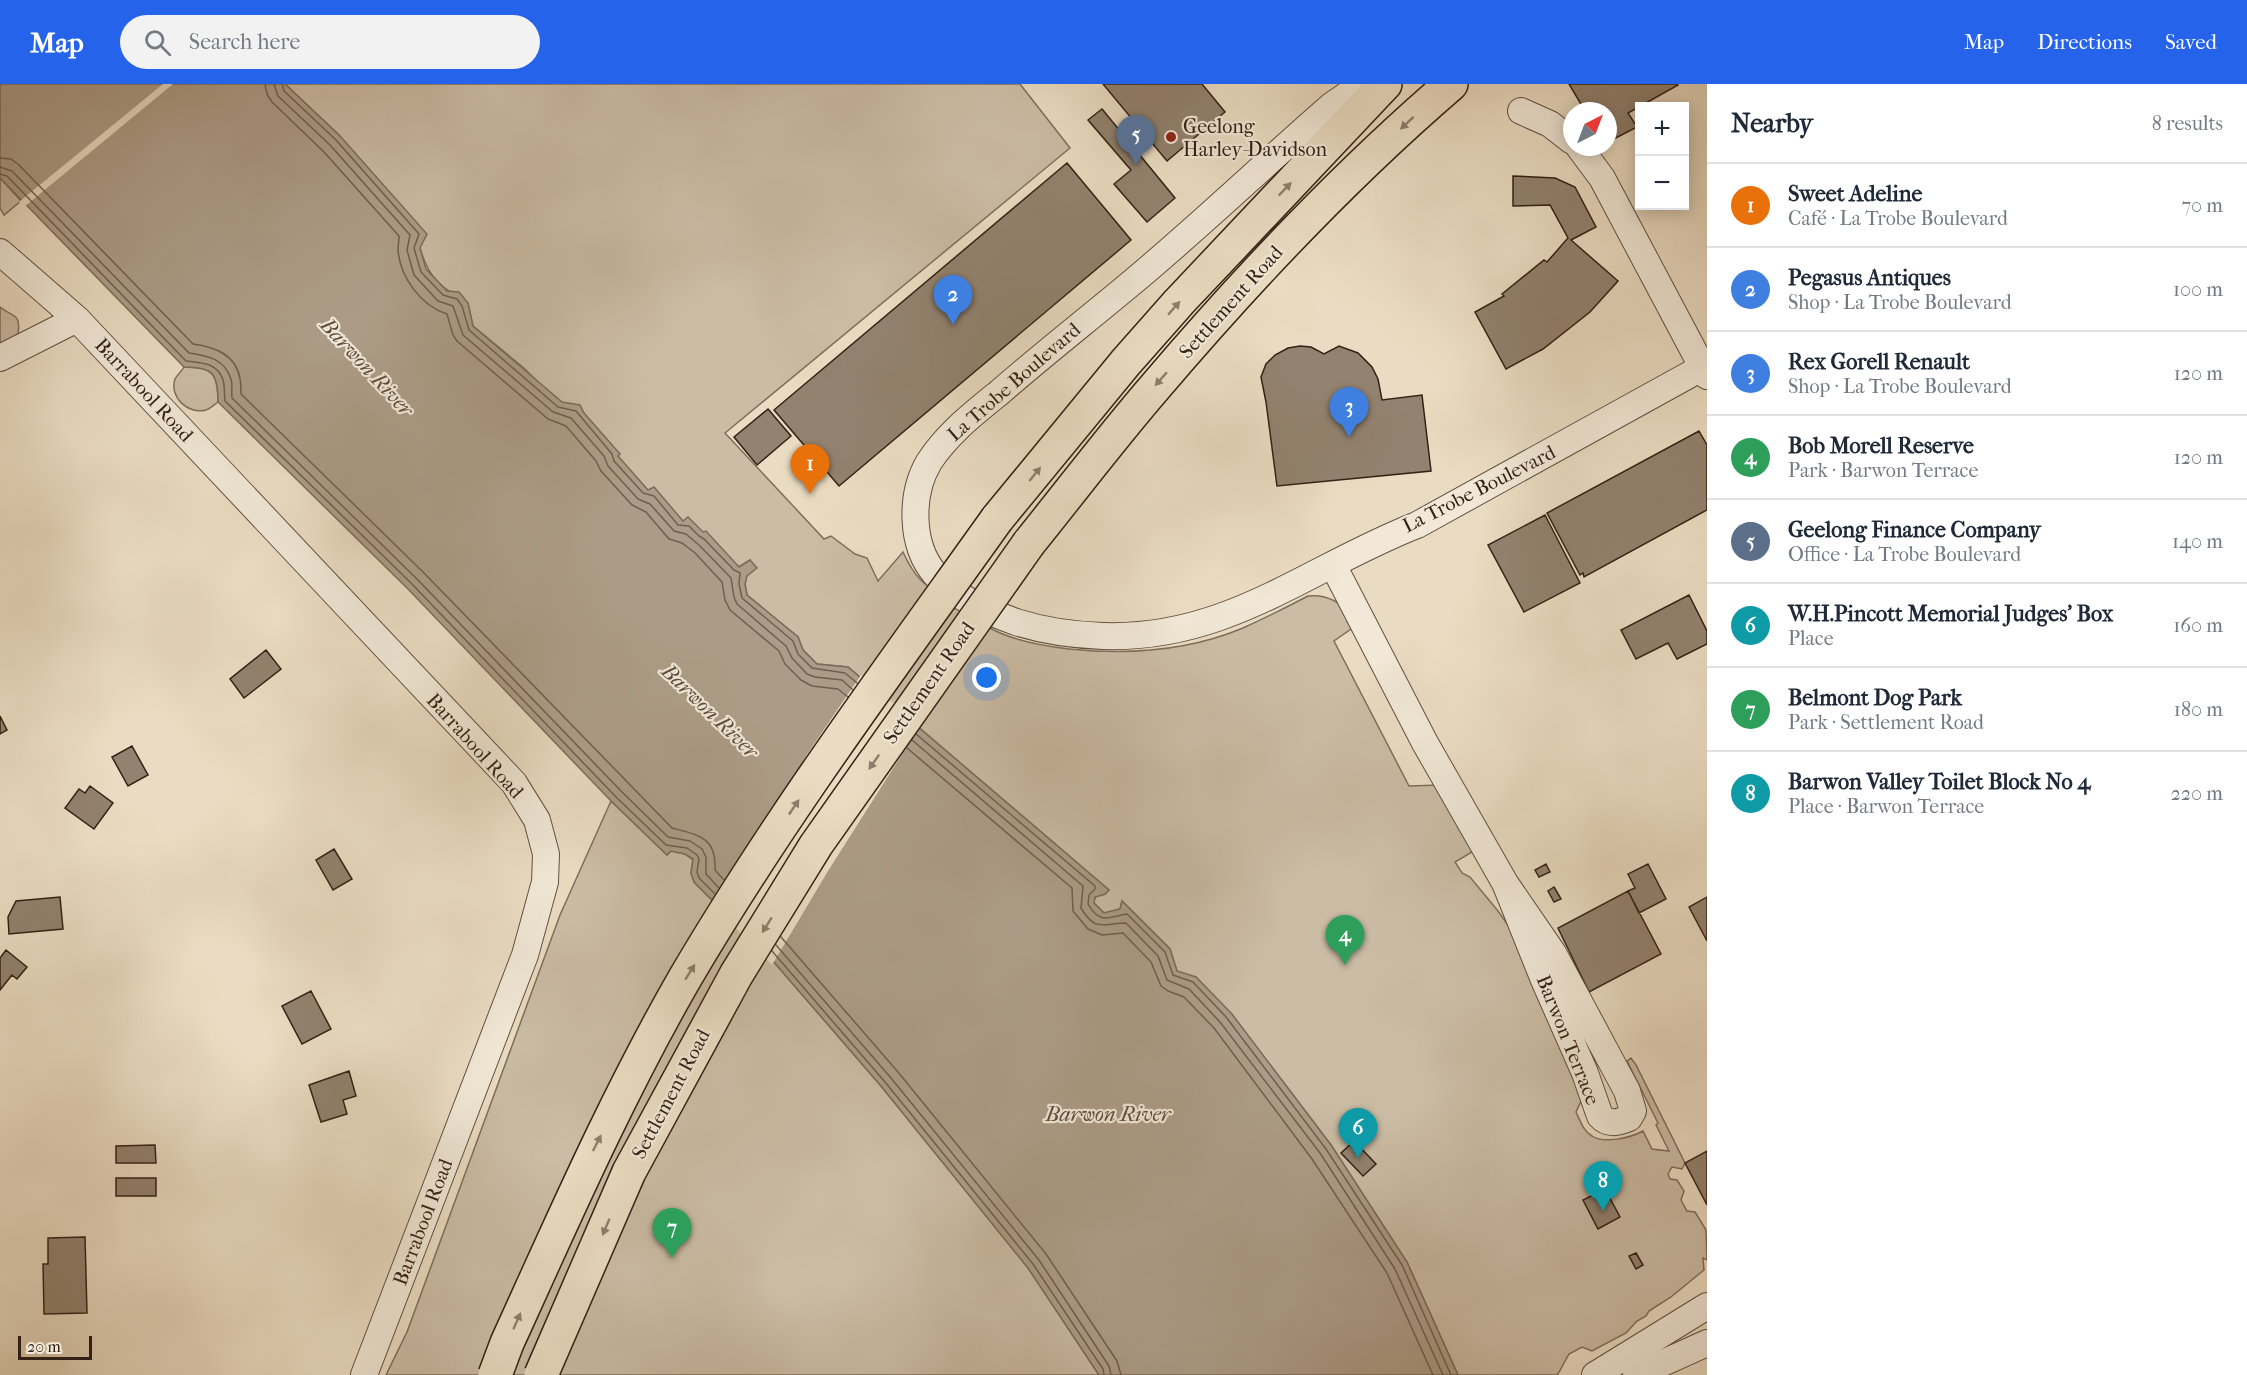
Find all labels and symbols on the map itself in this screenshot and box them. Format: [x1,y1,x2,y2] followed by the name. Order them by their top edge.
[1563,102,1617,156] north arrow
[1183,115,1327,161] place label: Geelong Harley-Davidson
[1116,116,1156,165] pin: 5
[1400,116,1415,130] one-way arrow
[1164,130,1178,144] marker: Geelong Harley-Davidson
[1278,182,1292,196] one-way arrow
[1174,240,1288,363] street label: Settlement Road
[934,276,972,325] pin: 2
[1167,301,1180,316] one-way arrow
[315,312,419,422] water label: Barwon River
[943,317,1086,446] street label: La Trobe Boulevard
[90,333,199,447] street label: Barrabool Road
[1154,372,1168,387] one-way arrow
[1330,388,1368,437] pin: 3
[1399,440,1560,537] street label: La Trobe Boulevard
[790,444,830,494] pin: 1
[1028,466,1040,481] one-way arrow
[878,617,980,748] street label: Settlement Road
[656,658,764,764] water label: Barwon River
[972,663,1001,692] your location
[422,689,529,804] street label: Barrabool Road
[868,754,880,770] one-way arrow
[788,799,799,815] one-way arrow
[1326,916,1364,965] pin: 4
[761,917,772,933] one-way arrow
[684,964,695,980] one-way arrow
[1531,972,1605,1108] street label: Barwon Terrace
[627,1024,715,1163] street label: Settlement Road
[1045,1102,1172,1126] water label: Barwon River
[1338,1108,1378,1158] pin: 6
[593,1135,602,1152] one-way arrow
[388,1155,458,1288] street label: Barrabool Road
[1584,1162,1622,1211] pin: 8
[652,1208,692,1258] pin: 7
[601,1218,610,1235] one-way arrow
[513,1312,522,1330] one-way arrow
[18,1333,92,1360] scale bar

